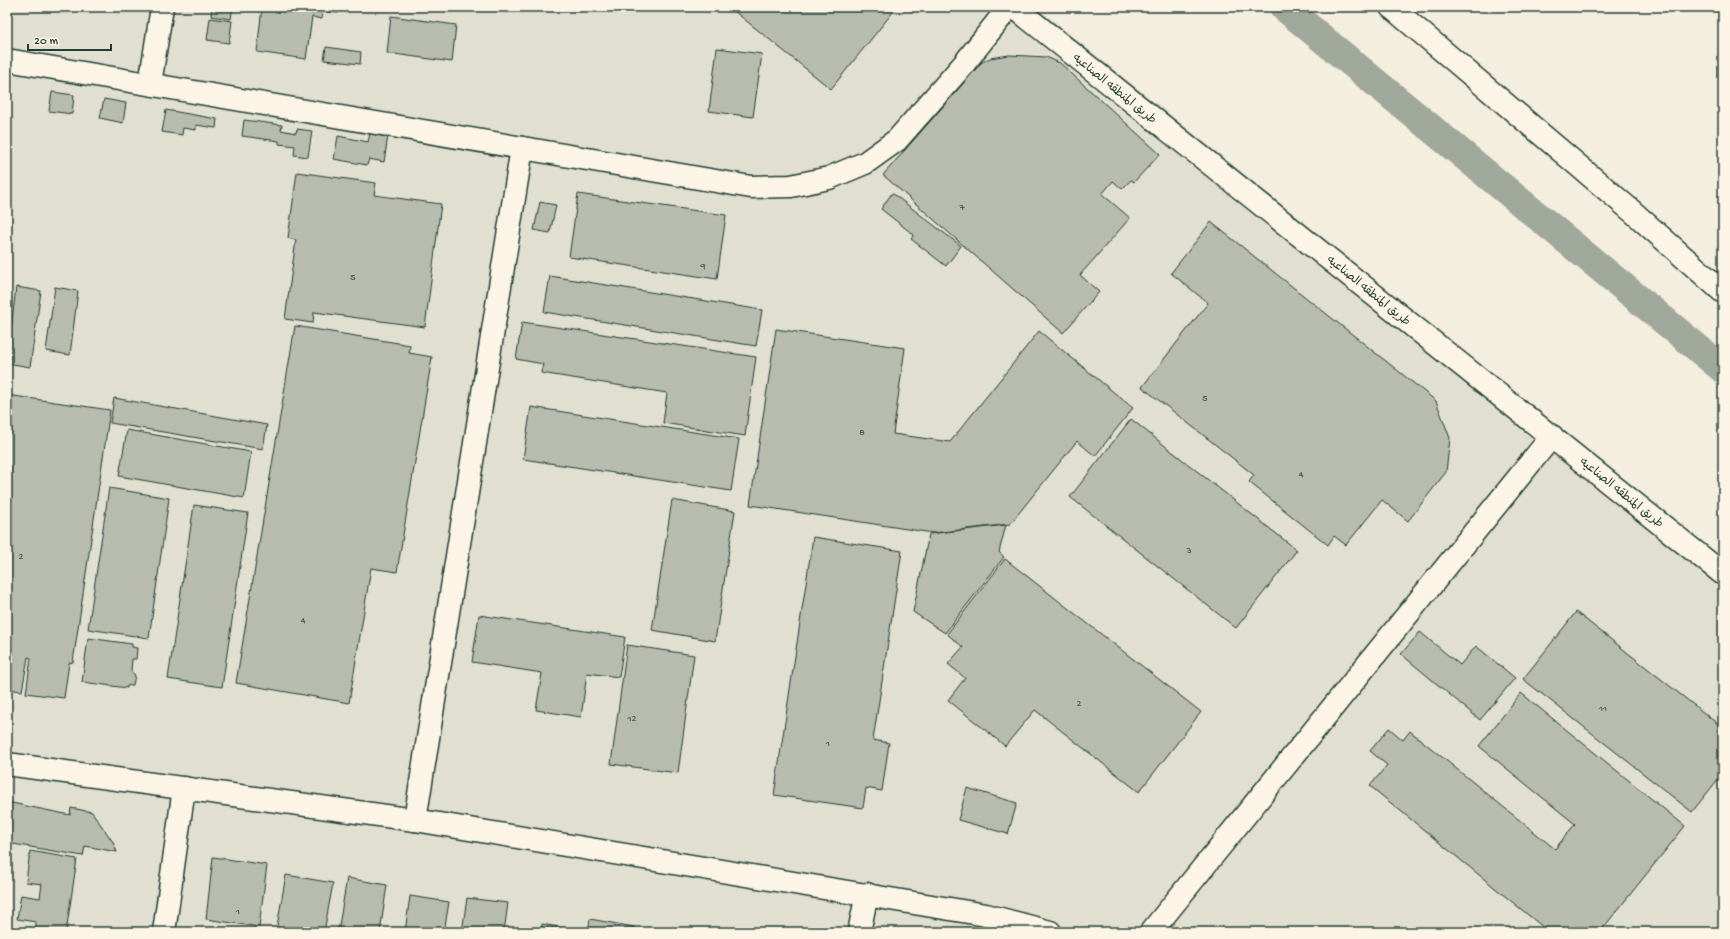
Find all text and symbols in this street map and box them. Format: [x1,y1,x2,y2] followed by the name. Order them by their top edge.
[28,26,111,52] scale bar
[34,35,59,49] text: 20 m
[1069,51,1159,128] street label: طريق المنطقه الصناعيه
[958,202,965,214] house number: 7
[1323,253,1413,330] street label: طريق المنطقه الصناعيه
[699,261,706,273] house number: 9
[350,272,356,284] house number: 5
[1202,393,1208,405] house number: 5
[859,427,865,439] house number: 8
[1576,455,1666,532] street label: طريق المنطقه الصناعيه
[1299,469,1304,481] house number: 4
[1185,545,1192,557] house number: 3
[19,551,24,563] house number: 2
[301,615,306,627] house number: 4
[1077,698,1082,710] house number: 2
[1598,703,1607,715] house number: 11
[627,713,637,725] house number: 12
[825,738,830,750] house number: 1
[235,906,240,918] house number: 1

